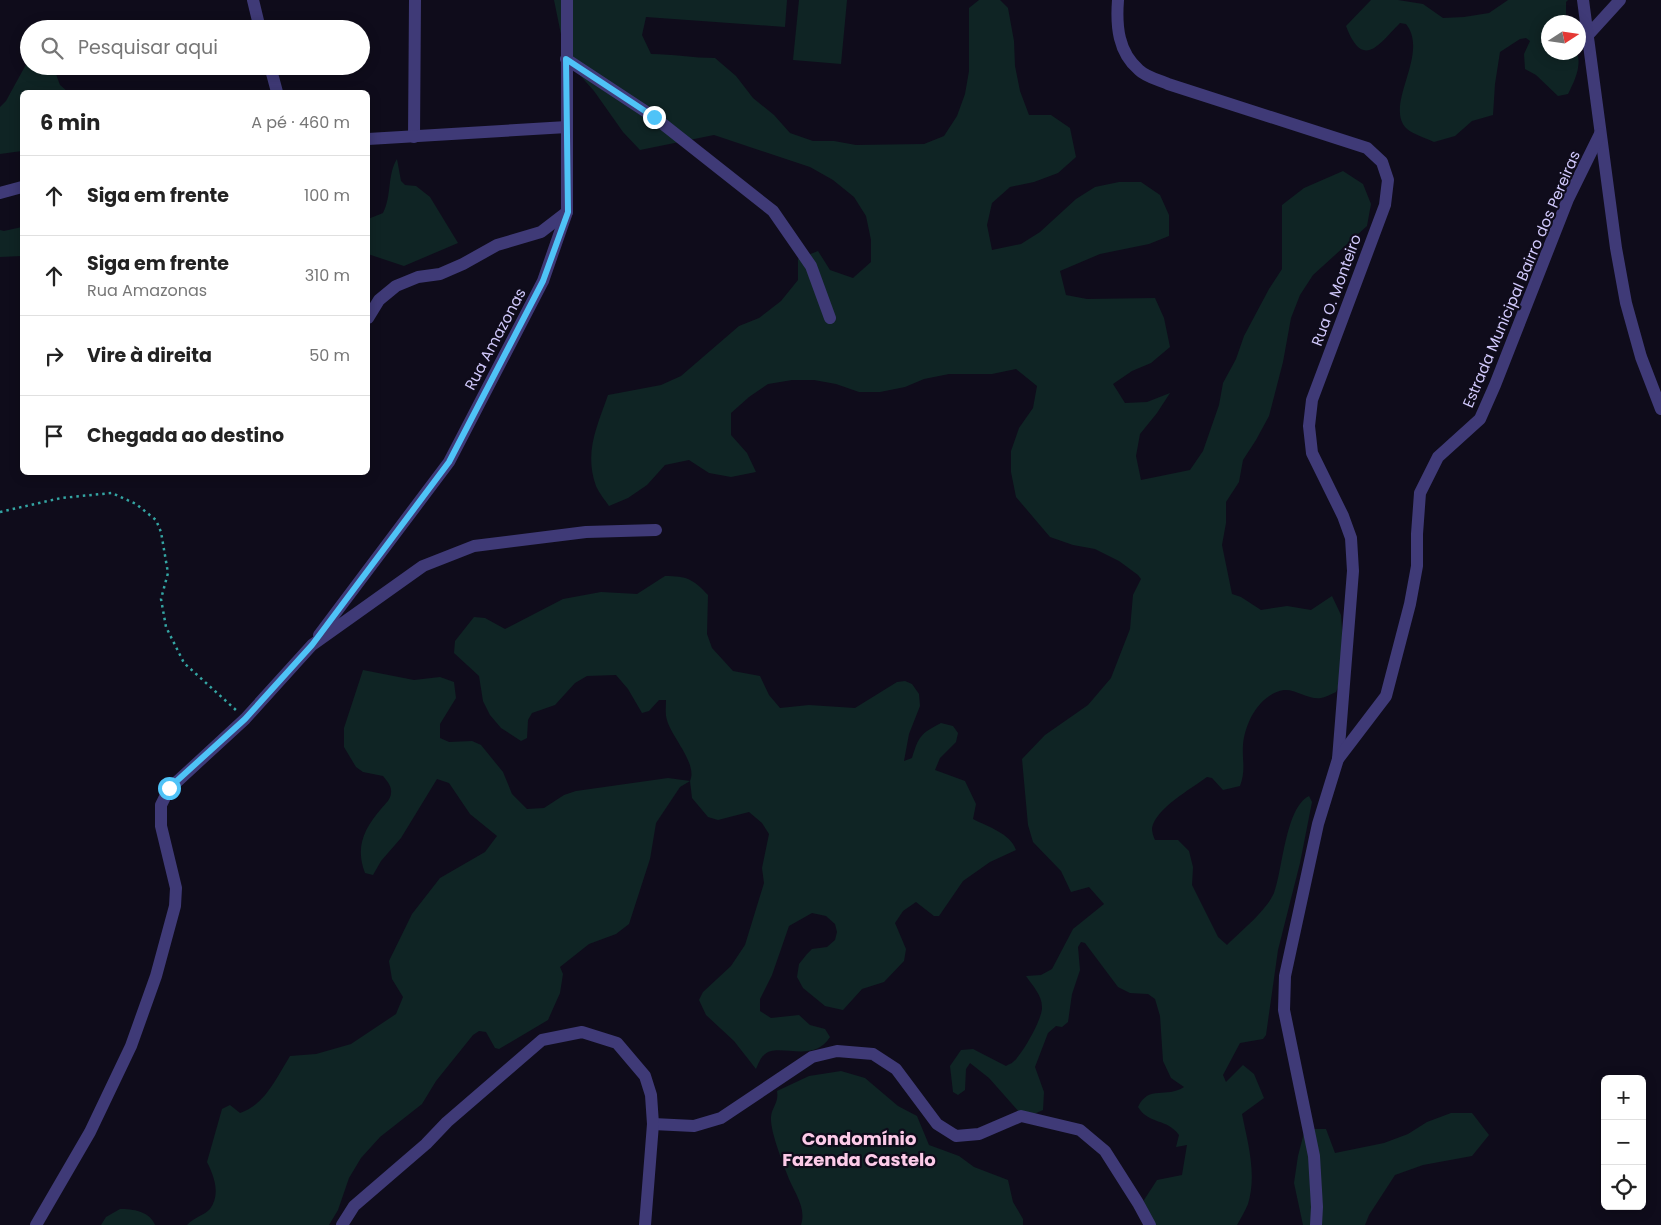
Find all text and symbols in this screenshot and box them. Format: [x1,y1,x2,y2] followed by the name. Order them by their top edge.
[1541,15,1586,60] north arrow
[20,20,370,75] search box
[38,34,66,62] icon: search
[78,34,218,61] text: Pesquisar aqui
[643,106,666,129] route end
[40,108,100,137] text: 6 min
[251,111,350,134] text: A pé · 460 m
[1457,147,1585,411] street label: Estrada Municipal Bairro dos Pereiras
[40,182,68,210] icon: ahead
[87,182,229,209] text: Siga em frente
[304,184,350,207] text: 100 m
[1306,231,1366,349] street label: Rua O. Monteiro
[87,250,229,277] text: Siga em frente
[40,262,68,290] icon: ahead
[305,264,350,287] text: 310 m
[87,279,207,302] text: Rua Amazonas
[459,284,531,394] street label: Rua Amazonas
[40,342,68,370] icon: right
[87,342,212,369] text: Vire à direita
[309,344,350,367] text: 50 m
[40,422,68,450] icon: arrive
[87,422,284,449] text: Chegada ao destino
[158,777,181,800] route start
[1601,1075,1646,1210] map controls
[1601,1075,1646,1120] button: +
[1601,1120,1646,1165] button: −
[782,1126,936,1172] district label: Condomínio Fazenda Castelo
[1601,1165,1646,1210] button: locate

